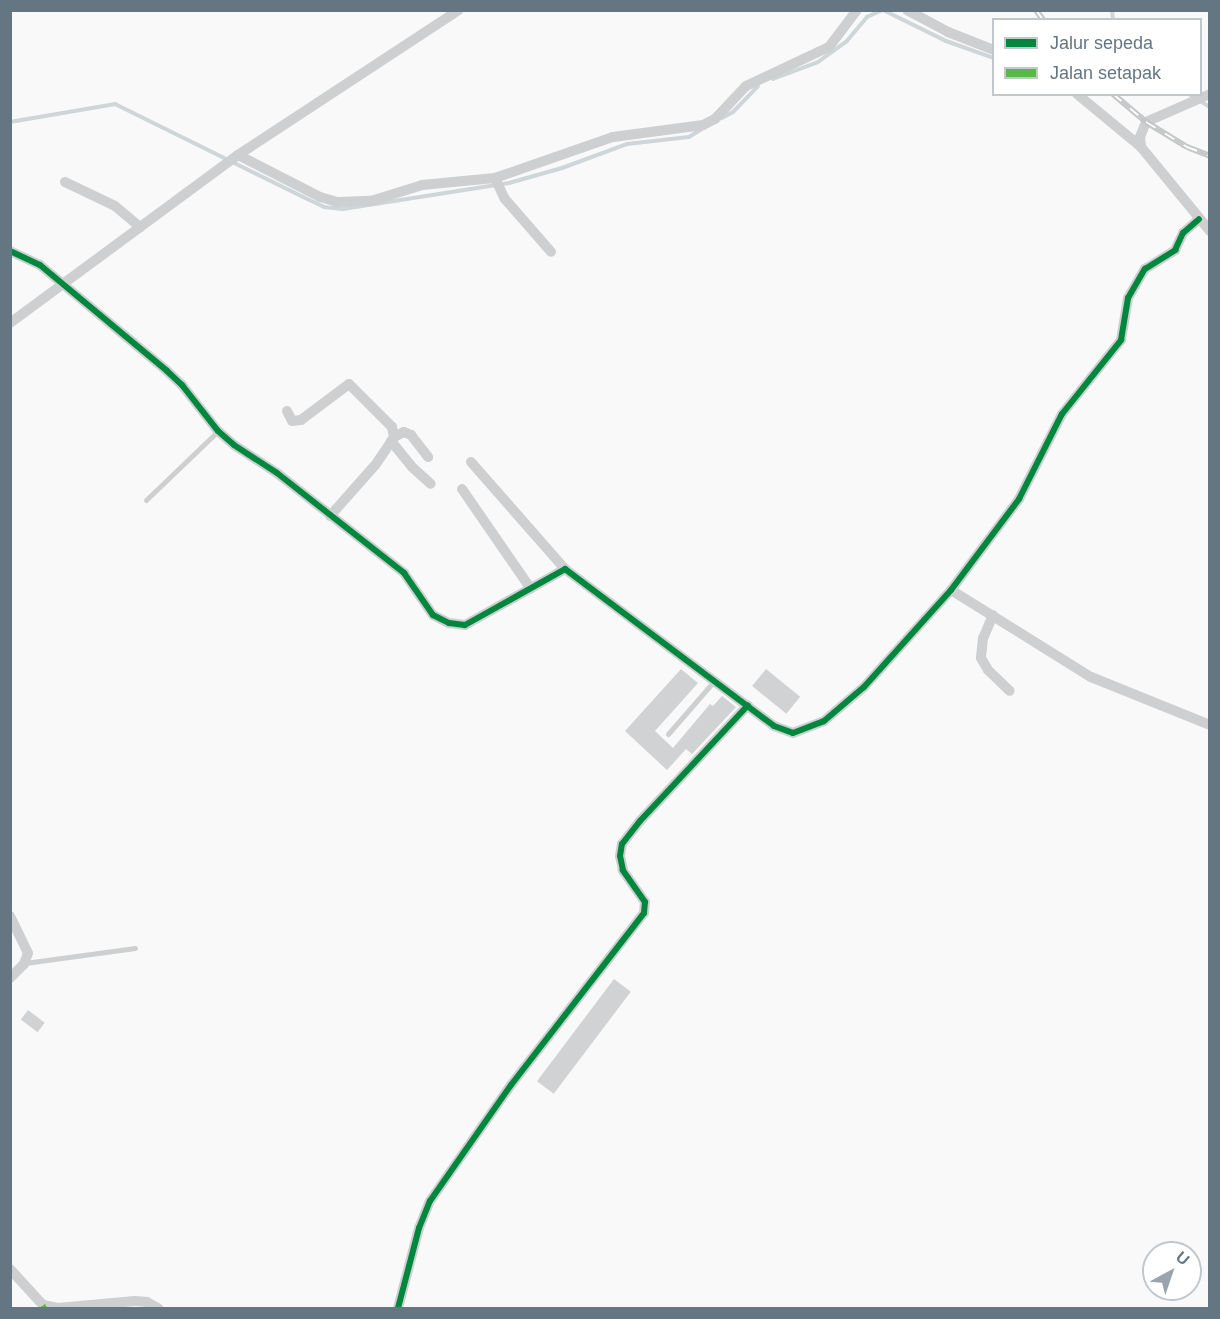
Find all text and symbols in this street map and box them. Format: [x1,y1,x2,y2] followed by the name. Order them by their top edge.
[992,18,1202,96] legend
[1050,33,1153,53] text: Jalur sepeda
[1050,63,1161,83] text: Jalan setapak
[1142,1241,1202,1301] north arrow
[1173,1248,1192,1269] text: U

